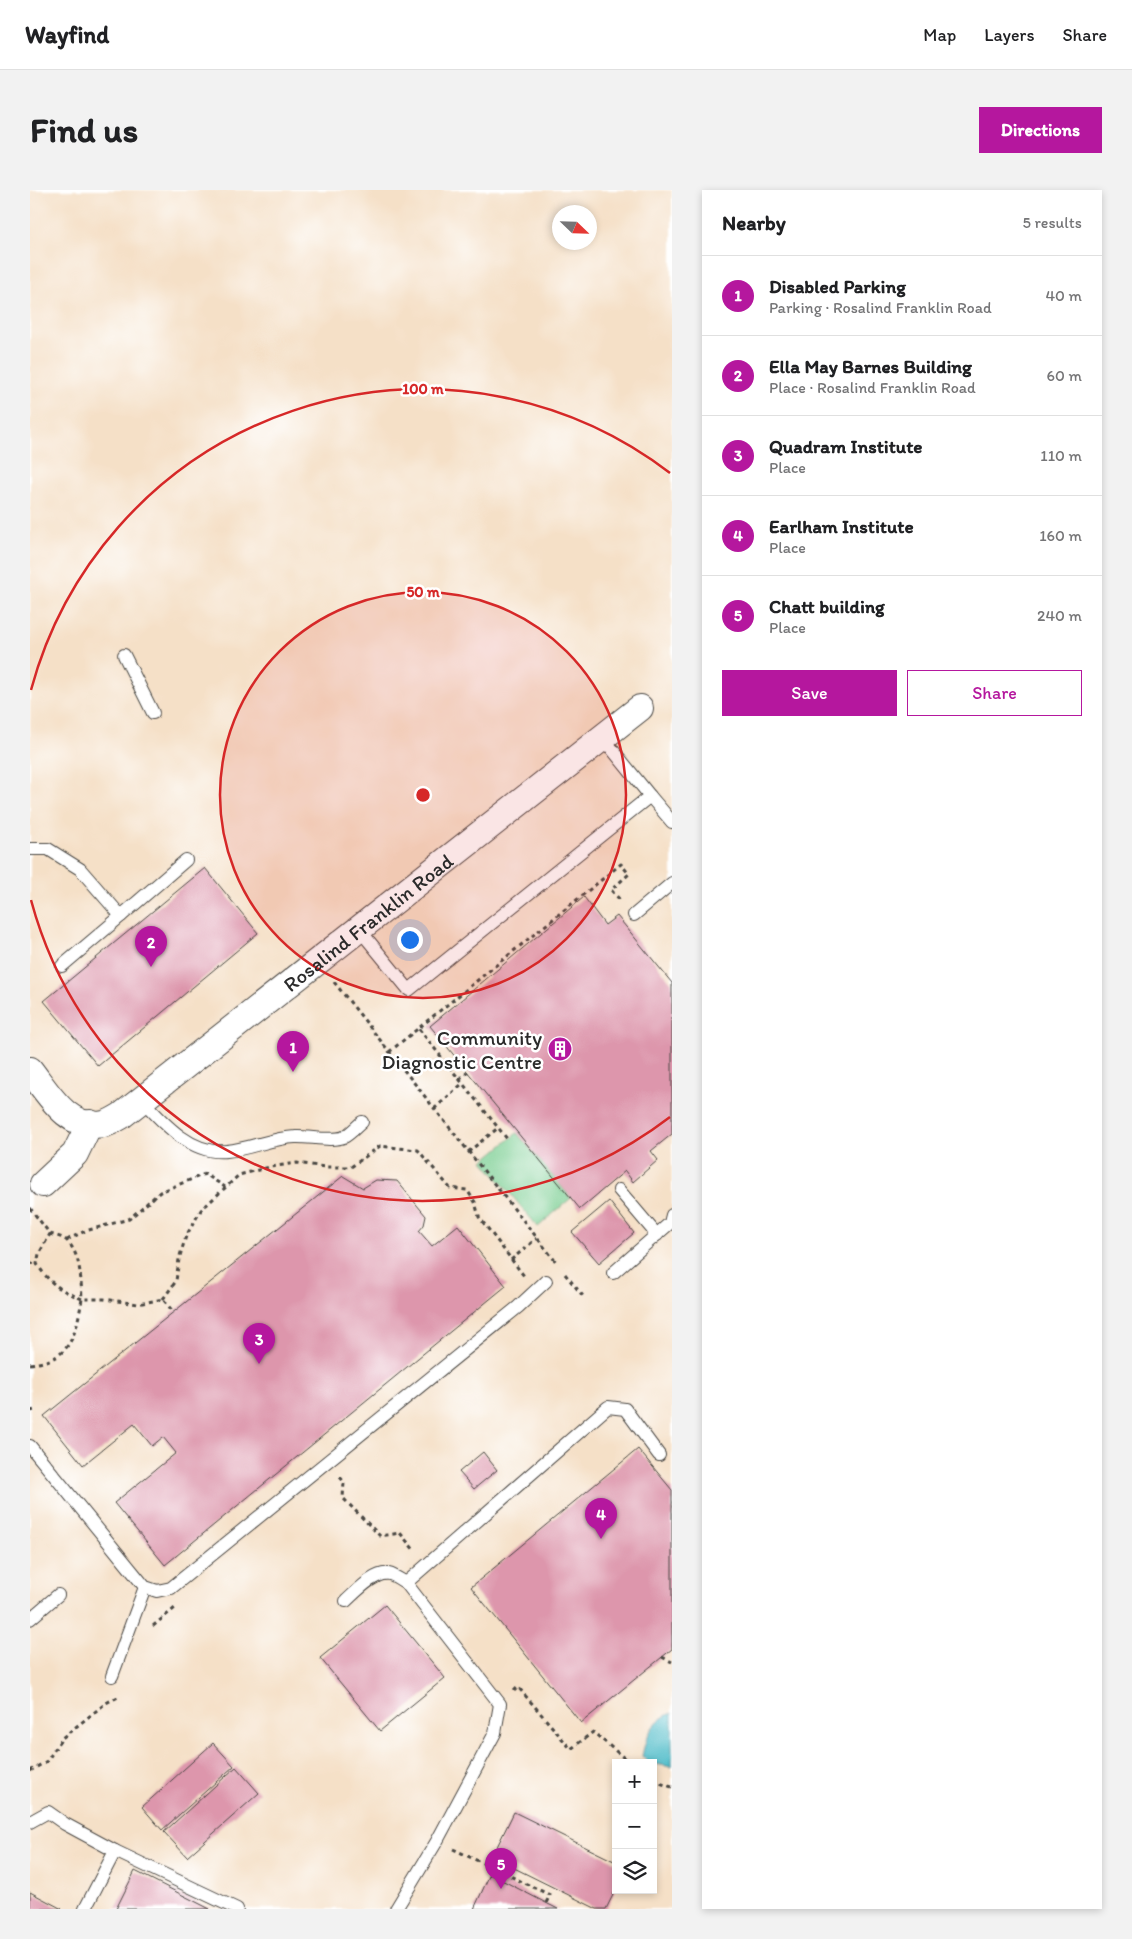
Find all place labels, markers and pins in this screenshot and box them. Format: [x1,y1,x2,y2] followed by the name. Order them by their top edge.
[414,786,432,804] centre of rings
[135,926,167,967] pin: 2
[381,1025,542,1074] place label: Community Diagnostic Centre
[277,1031,309,1072] pin: 1
[547,1036,573,1062] building icon: Community Diagnostic Centre
[243,1323,275,1364] pin: 3
[585,1498,617,1539] pin: 4
[485,1848,517,1889] pin: 5

